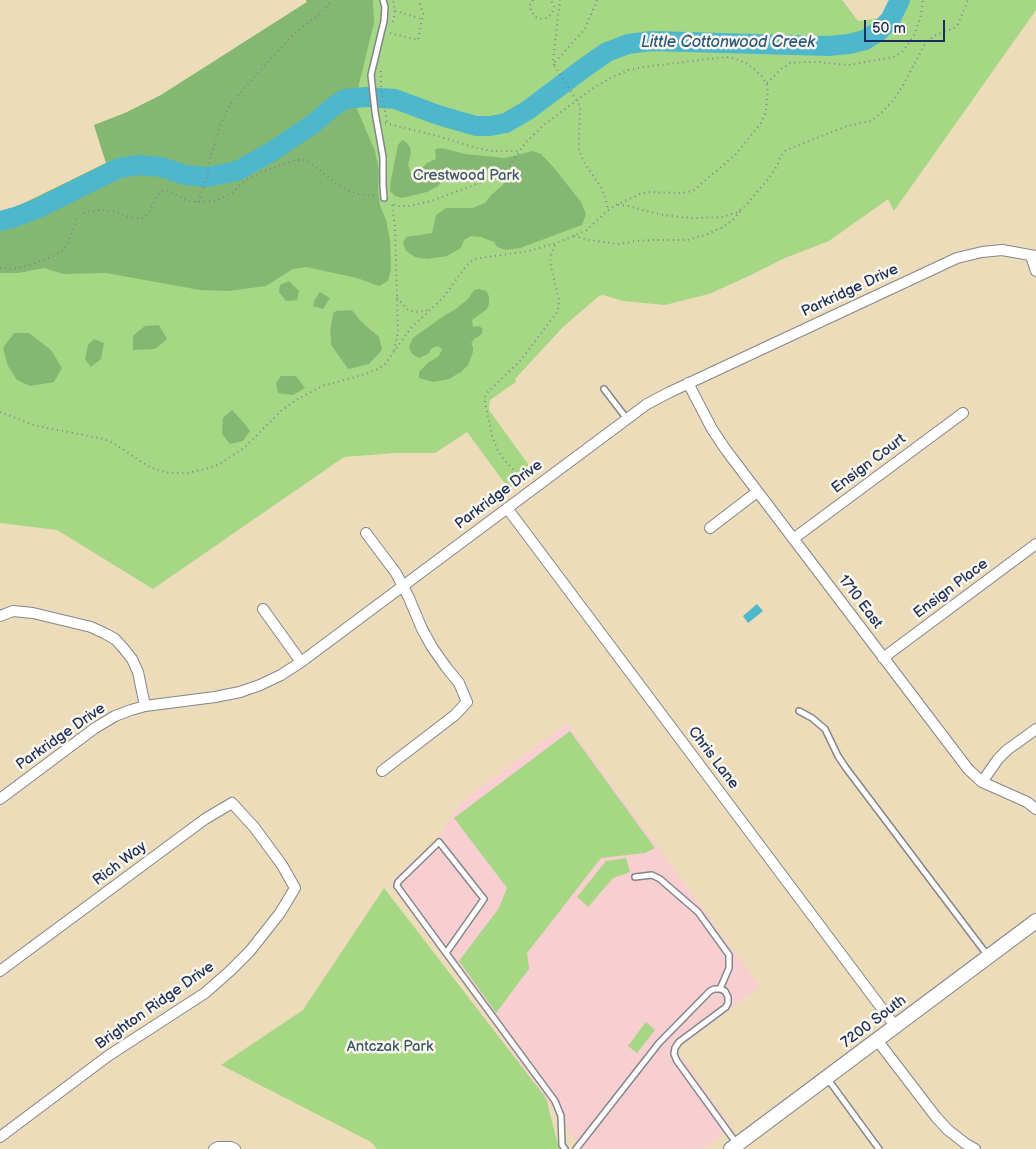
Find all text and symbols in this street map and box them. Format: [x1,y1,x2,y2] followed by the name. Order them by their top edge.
[866,10,947,42] scale bar
[872,19,906,38] text: 50 m
[641,33,815,53] water label: Little Cottonwood Creek
[413,167,519,185] park label: Crestwood Park
[799,261,901,321] street label: Parkridge Drive
[828,430,910,498] street label: Ensign Court
[452,456,546,534] street label: Parkridge Drive
[910,555,992,623] street label: Ensign Place
[834,572,886,632] street label: 1710 East
[13,700,109,774] street label: Parkridge Drive
[684,723,742,793] street label: Chris Lane
[90,838,150,890] street label: Rich Way
[92,958,218,1054] street label: Brighton Ridge Drive
[838,992,910,1052] street label: 7200 South
[347,1038,433,1056] park label: Antczak Park

